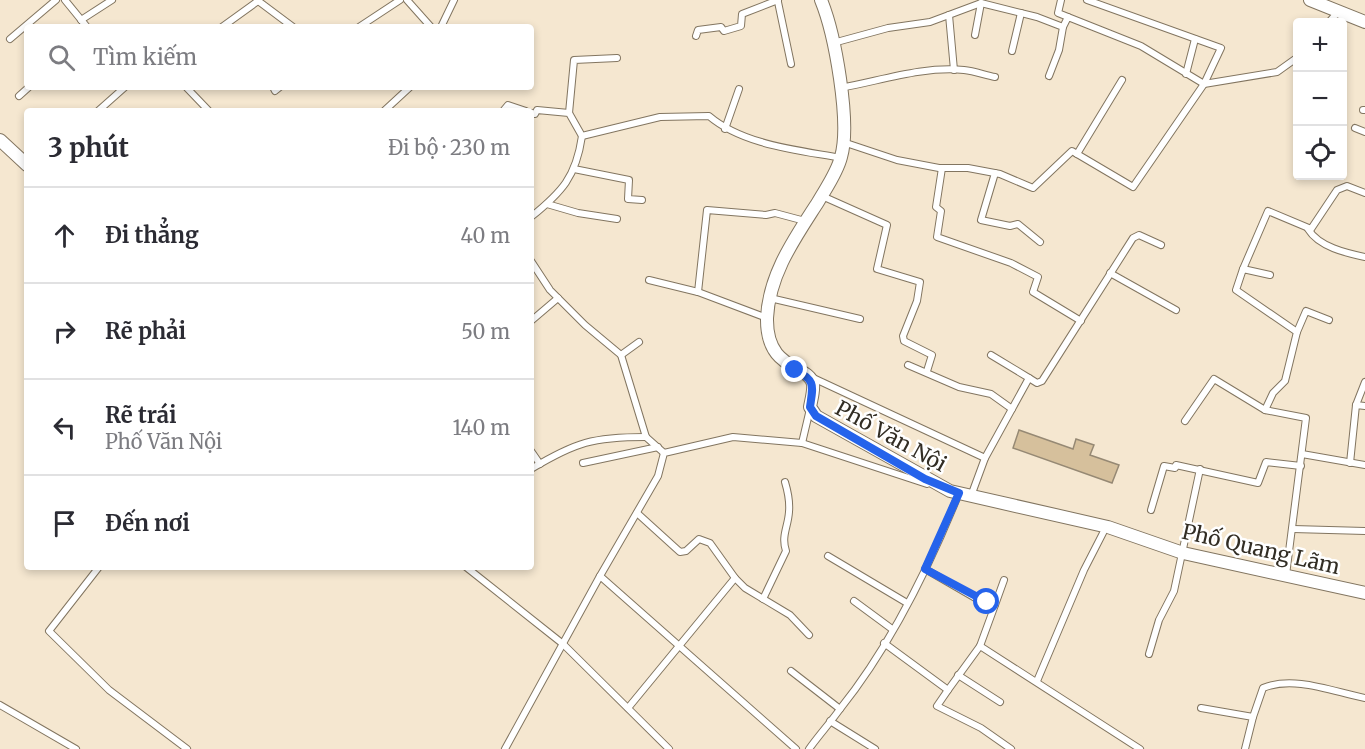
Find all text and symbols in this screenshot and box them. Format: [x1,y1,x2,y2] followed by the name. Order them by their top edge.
[1293,18,1347,180] map controls
[1293,18,1347,72] button: +
[24,24,534,90] search box
[45,41,78,74] icon: search
[93,43,197,71] text: Tìm kiếm
[1293,72,1347,126] button: −
[1293,126,1347,180] button: locate
[48,131,129,164] text: 3 phút
[388,135,510,160] text: Đi bộ · 230 m
[48,219,81,252] icon: ahead
[105,221,199,249] text: Đi thẳng
[460,223,510,248] text: 40 m
[48,315,81,348] icon: right
[105,317,186,345] text: Rẽ phải
[461,319,510,344] text: 50 m
[781,356,807,382] route end
[831,394,952,478] street label: Phố Văn Nội
[105,401,177,429] text: Rẽ trái
[48,411,81,444] icon: left
[453,415,510,440] text: 140 m
[105,429,222,454] text: Phố Văn Nội
[48,507,81,540] icon: arrive
[105,509,190,537] text: Đến nơi
[1179,518,1343,580] street label: Phố Quang Lãm
[973,588,999,614] route start

